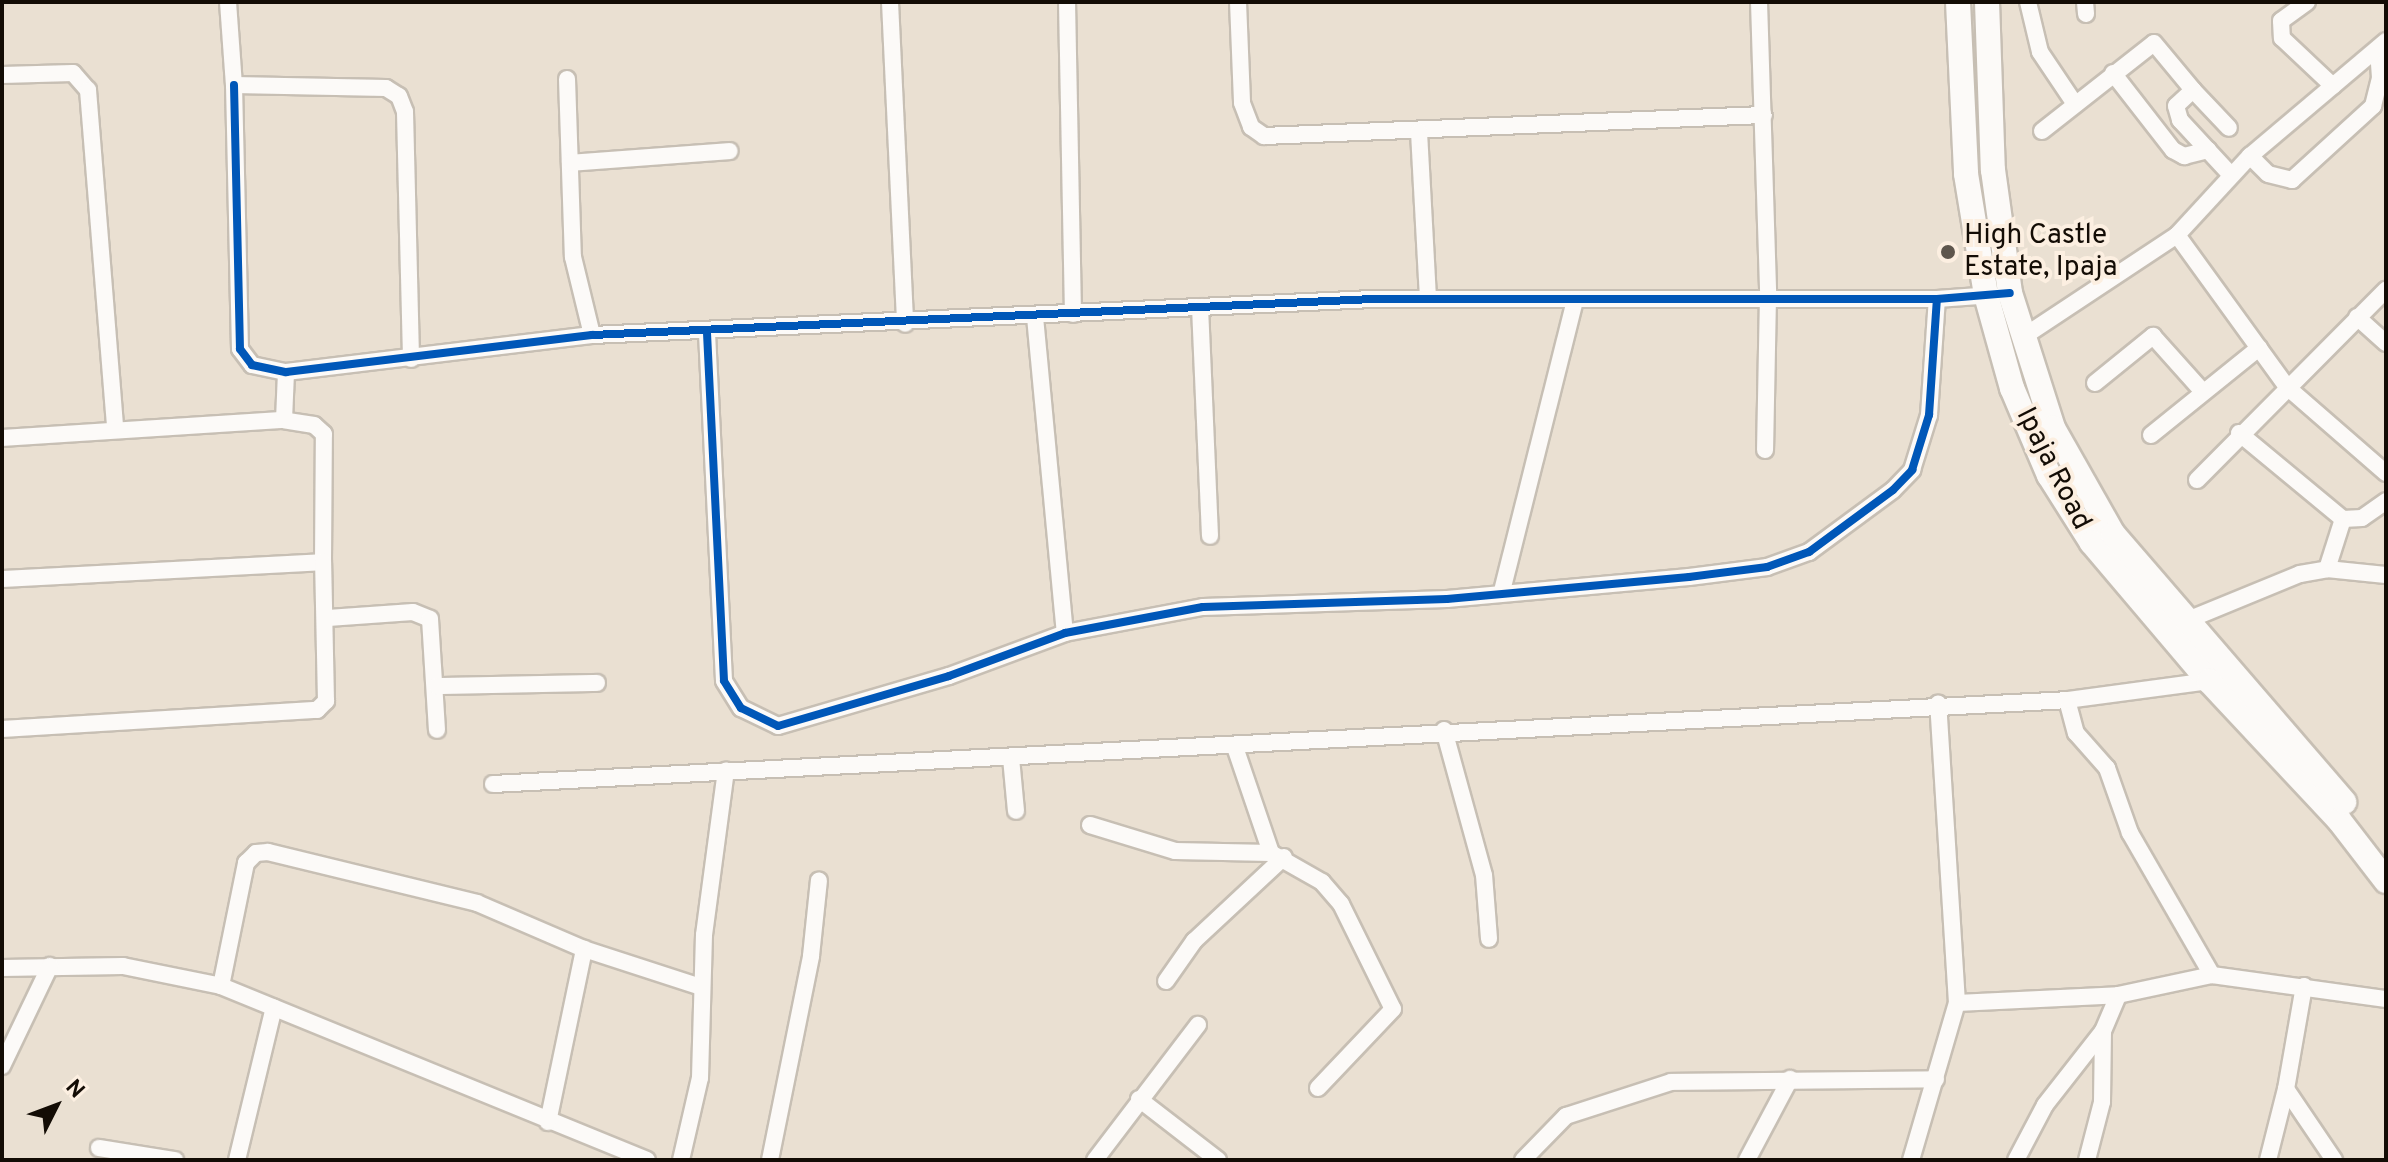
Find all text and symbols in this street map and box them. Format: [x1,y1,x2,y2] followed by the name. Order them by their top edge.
[1964,219,2117,285] place label: High Castle Estate, Ipaja
[1939,243,1957,261] marker: High Castle Estate, Ipaja
[2008,402,2098,536] street label: Ipaja Road
[16,1066,96,1146] north arrow
[59,1075,90,1105] text: N

